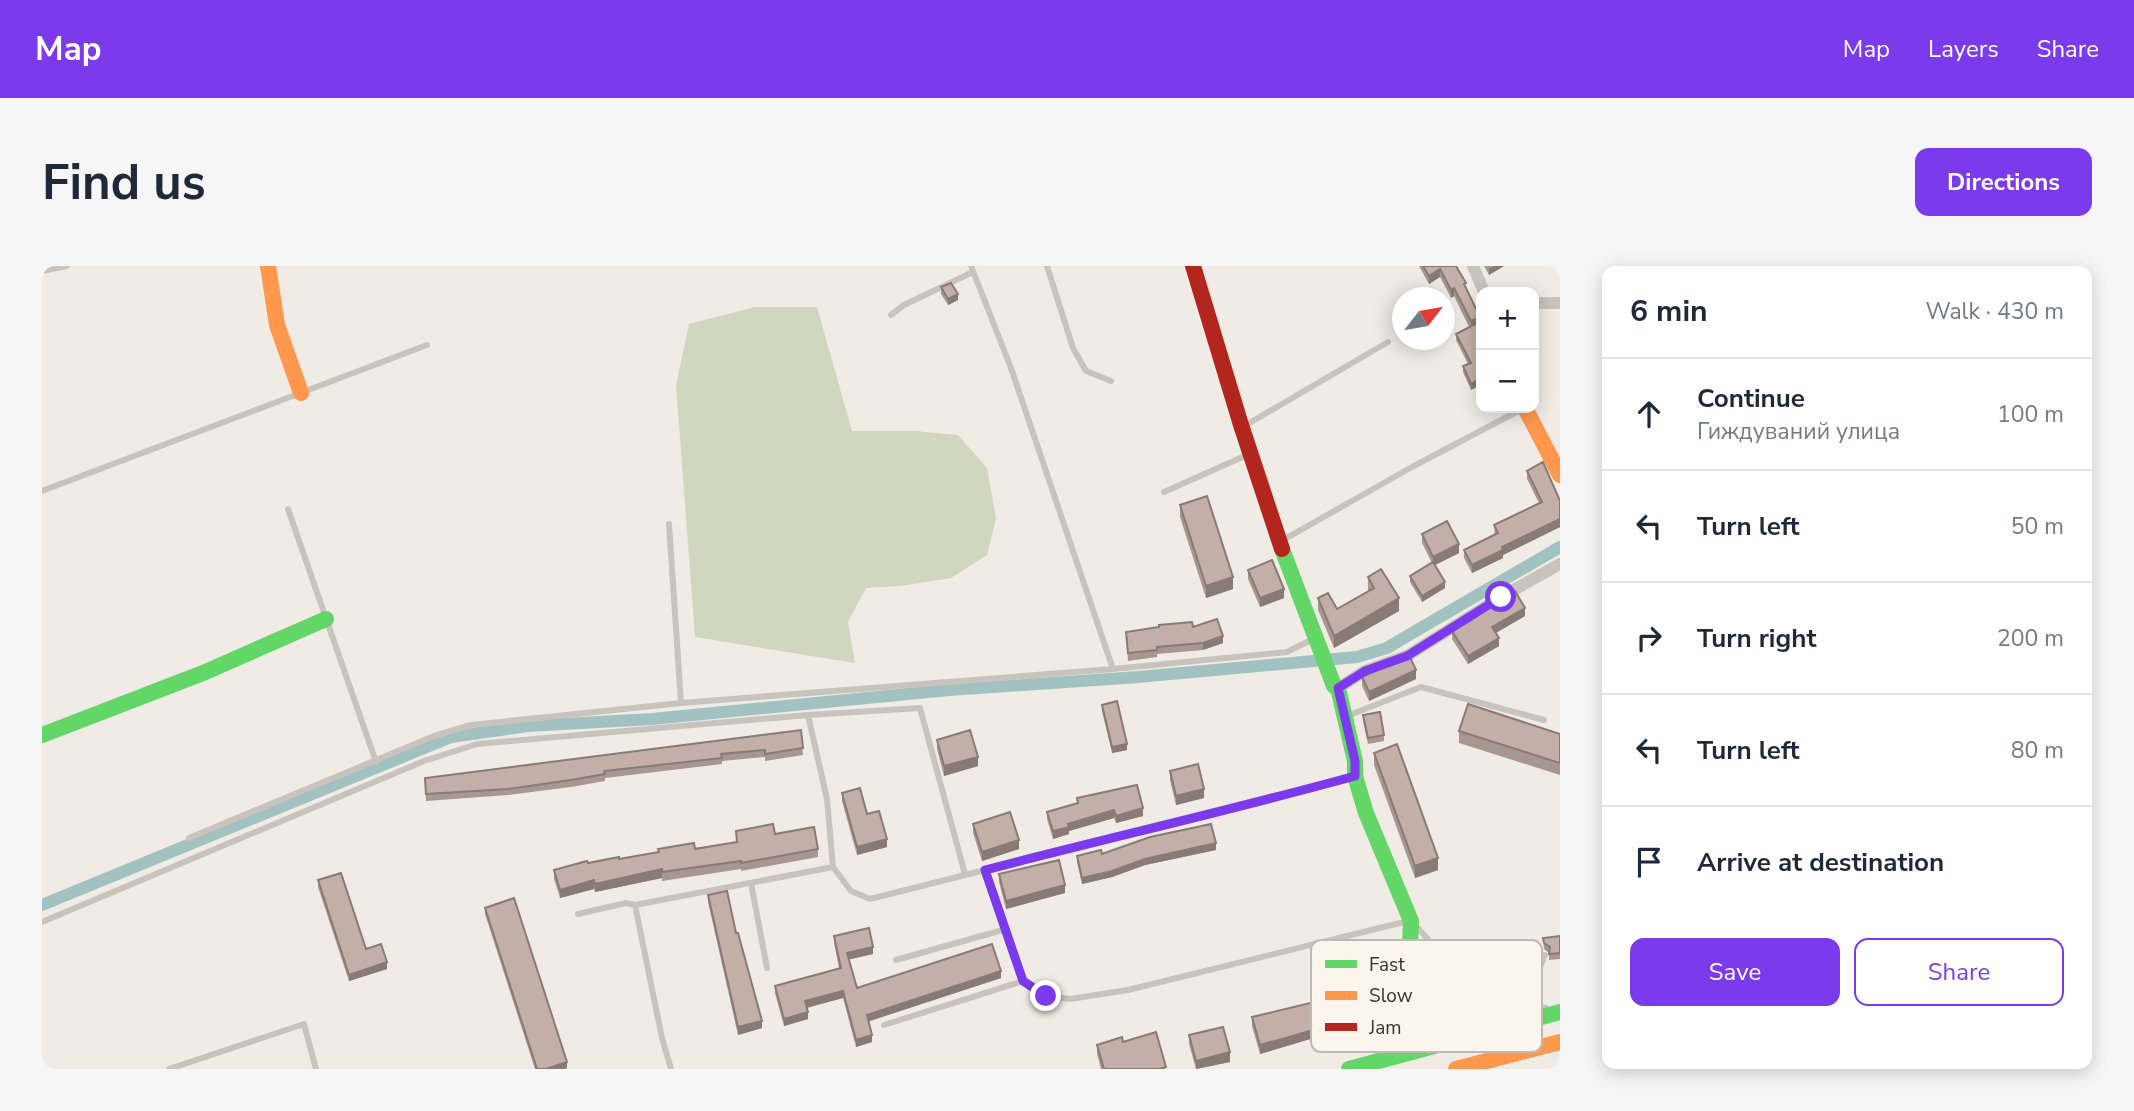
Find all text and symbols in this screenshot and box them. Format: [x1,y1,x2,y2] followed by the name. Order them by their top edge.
[35,27,102,72] text: Map
[1843,33,1890,65] text: Map
[1928,33,1999,65] text: Layers
[2037,33,2099,65] text: Share
[1915,148,2092,216] button: Directions
[42,149,206,216] text: Find us
[1392,287,1455,350] north arrow
[1476,287,1539,413] map controls
[1476,287,1539,350] button: +
[1630,291,1708,332] text: 6 min
[1925,296,2064,327] text: Walk · 430 m
[1476,350,1539,413] button: −
[1697,381,1805,416] text: Continue
[1630,395,1668,433] icon: ahead
[1997,399,2064,430] text: 100 m
[1697,416,1900,447] text: Гиждуваний улица
[1630,507,1668,545] icon: left
[1697,509,1800,544] text: Turn left
[2011,511,2064,542] text: 50 m
[1485,581,1516,612] route start
[1630,619,1668,657] icon: right
[1697,621,1816,656] text: Turn right
[1997,623,2064,654] text: 200 m
[1630,731,1668,769] icon: left
[1697,733,1800,768] text: Turn left
[2011,735,2064,766] text: 80 m
[1630,843,1668,881] icon: arrive
[1697,845,1944,880] text: Arrive at destination
[1630,938,1840,1006] button: Save
[1854,938,2064,1006] button: Share
[1311,940,1542,1052] legend
[1369,952,1405,978] text: Fast
[1030,980,1061,1011] route end
[1369,983,1413,1009] text: Slow
[1368,1015,1402,1041] text: Jam

